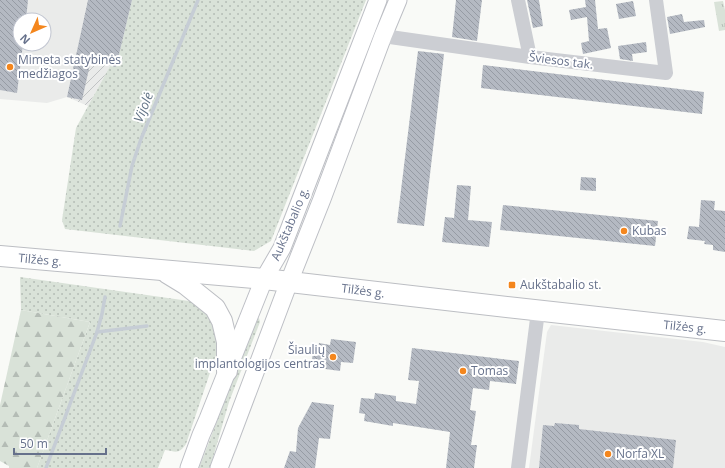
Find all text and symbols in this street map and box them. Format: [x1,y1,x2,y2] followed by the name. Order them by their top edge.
[12,12,52,52] north arrow
[16,31,33,48] text: N
[528,48,594,73] street label: Šviesos tak.
[18,51,121,82] place label: Mimeta statybinės medžiagos
[5,62,15,72] marker: Mimeta statybinės medžiagos
[129,89,157,125] water label: Vijolė
[266,185,313,263] street label: Aukštabalio g.
[632,222,667,239] place label: Kubas
[619,226,629,236] marker: Kubas
[18,249,62,270] street label: Tilžės g.
[520,276,601,293] place label: Aukštabalio st.
[340,279,386,302] street label: Tilžės g.
[507,280,517,290] marker: Aukštabalio st.
[663,316,708,337] street label: Tilžės g.
[195,341,325,372] place label: Šiaulių implantologijos centras
[328,352,338,362] marker: Šiaulių implantologijos centras
[471,362,509,379] place label: Tomas
[458,366,468,376] marker: Tomas
[14,430,106,456] scale bar
[20,435,48,452] text: 50 m
[616,445,664,462] place label: Norfa XL
[603,449,613,459] marker: Norfa XL

